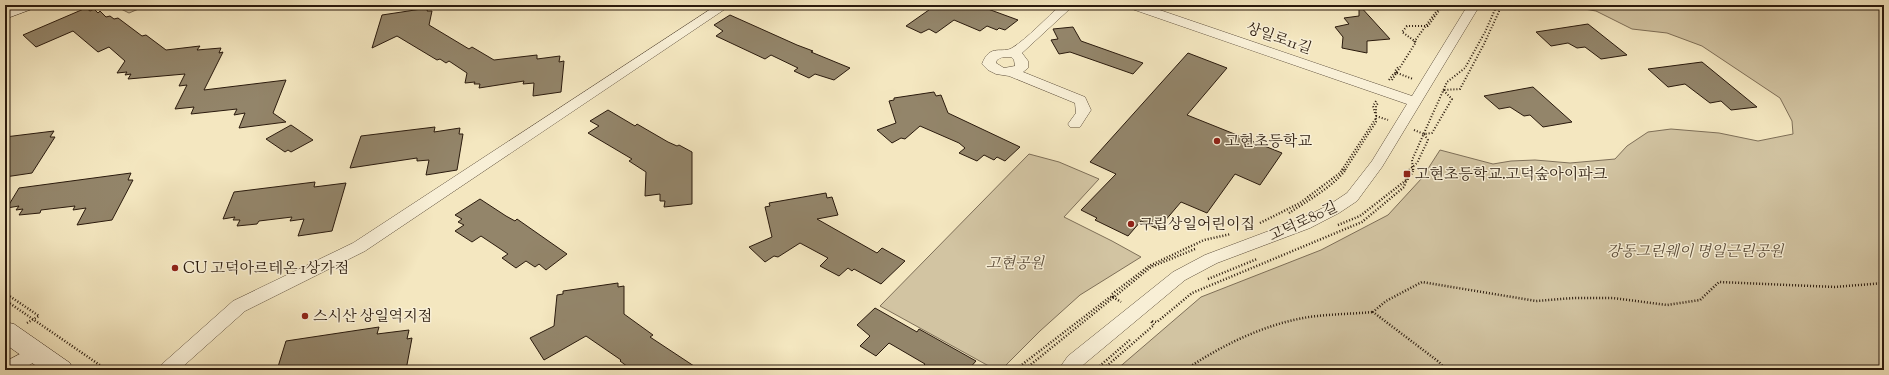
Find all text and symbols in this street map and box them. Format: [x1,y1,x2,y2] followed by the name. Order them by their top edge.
[1243,18,1314,60] street label: 상일로11길
[1225,132,1312,153] place label: 고현초등학교
[1212,136,1222,146] marker: 고현초등학교
[1415,165,1608,186] place label: 고현초등학교.고덕숲아이파크
[1402,169,1412,179] marker: 고현초등학교.고덕숲아이파크
[1266,197,1341,247] street label: 고덕로80길
[1139,215,1255,236] place label: 구립상일어린이집
[1126,219,1136,229] marker: 구립상일어린이집
[1606,242,1785,263] park label: 강동그린웨이 명일근린공원
[986,254,1045,275] park label: 고현공원
[183,259,349,280] place label: CU 고덕아르테온 1상가점
[170,263,180,273] marker: CU 고덕아르테온 1상가점
[313,307,432,328] place label: 스시산 상일역지점
[300,311,310,321] marker: 스시산 상일역지점

